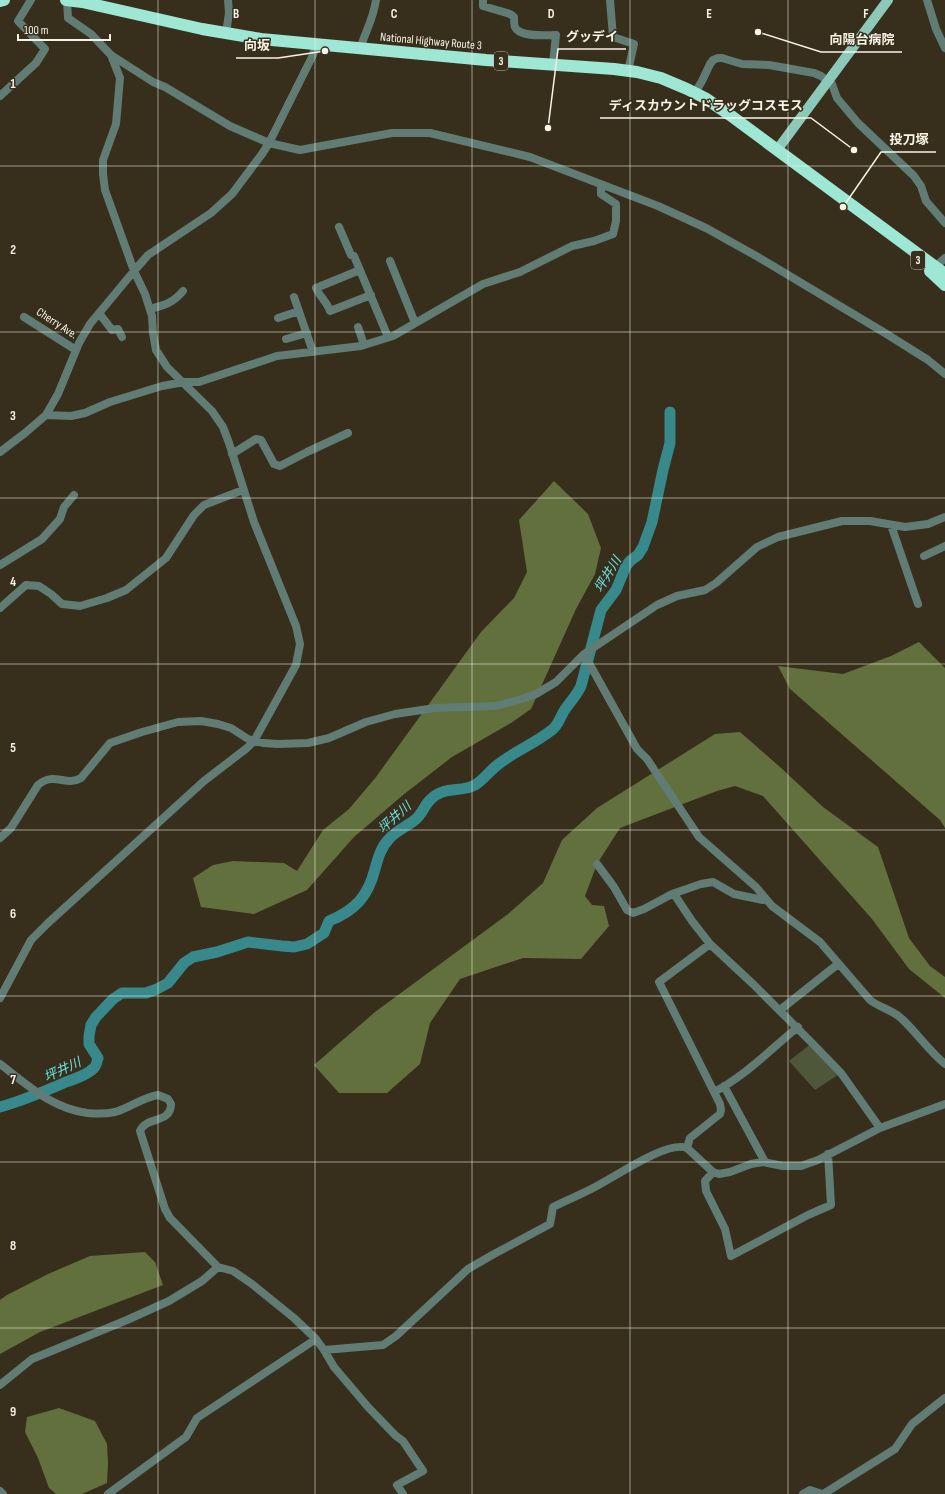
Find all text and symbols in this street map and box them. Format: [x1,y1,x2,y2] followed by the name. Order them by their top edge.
[233,6,239,22] text: B
[391,6,398,22] text: C
[548,6,555,22] text: D
[706,6,712,22] text: E
[863,6,869,22] text: F
[18,16,110,42] scale bar
[24,23,49,38] text: 100 m
[558,24,626,49] callout: グッデイ
[821,27,902,52] callout: 向陽台病院
[566,29,618,45] text: グッデイ
[379,30,482,53] street label: National Highway Route 3
[829,32,895,48] text: 向陽台病院
[236,33,278,58] callout: 向坂
[244,38,270,54] text: 向坂
[494,52,508,70] road number: 3
[10,76,16,92] text: 1
[600,93,811,118] callout: ディスカウントドラッグコスモス
[609,98,803,114] text: ディスカウントドラッグコスモス
[881,127,936,152] callout: 投刀塚
[889,132,929,148] text: 投刀塚
[10,242,16,258] text: 2
[911,251,925,269] road number: 3
[33,305,80,342] street label: Cherry Ave.
[10,408,16,424] text: 3
[591,552,626,595] water label: 坪井川
[10,574,16,590] text: 4
[10,740,16,756] text: 5
[375,797,416,837] water label: 坪井川
[10,906,16,922] text: 6
[41,1054,85,1085] water label: 坪井川
[10,1072,16,1088] text: 7
[10,1238,16,1254] text: 8
[10,1404,16,1420] text: 9

